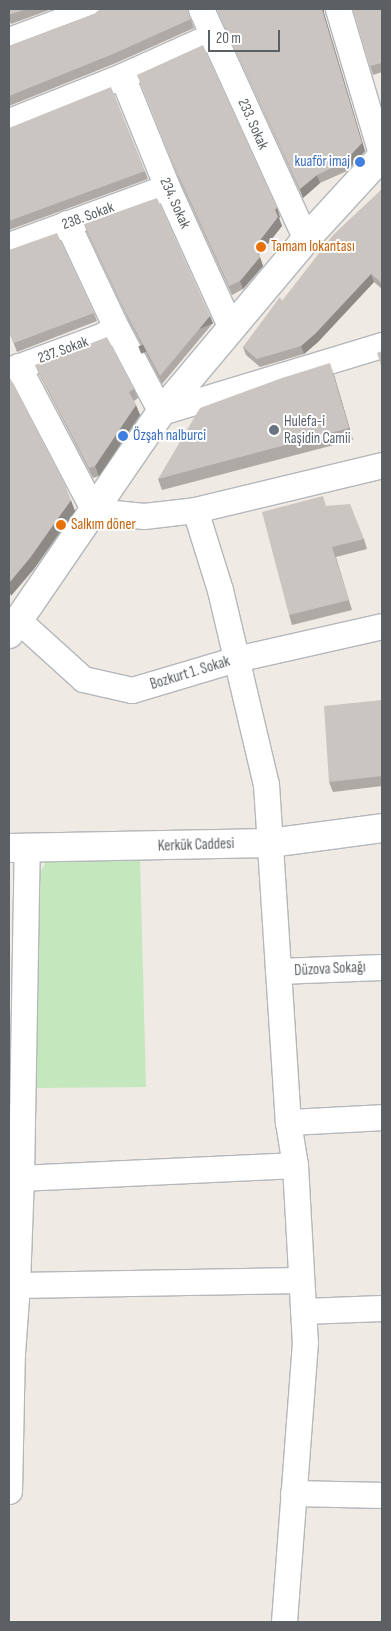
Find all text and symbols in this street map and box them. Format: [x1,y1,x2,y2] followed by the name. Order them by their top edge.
[211,20,284,52] scale bar
[216,29,241,48] text: 20 m
[234,96,272,152] street label: 233. Sokak
[294,153,350,171] place label: kuaför imaj
[354,156,366,168] marker: kuaför imaj
[156,175,194,231] street label: 234. Sokak
[60,198,116,234] street label: 238. Sokak
[271,238,355,256] place label: Tamam lokantası
[255,241,267,253] marker: Tamam lokantası
[35,333,91,367] street label: 237. Sokak
[284,412,351,447] place label: Hulefa-i Raşidin Camii
[268,424,280,436] marker: Hulefa-i Raşidin Camii
[133,427,206,445] place label: Özşah nalburci
[117,430,129,442] marker: Özşah nalburci
[71,516,136,534] place label: Salkım döner
[55,519,67,531] marker: Salkım döner
[148,652,232,694] street label: Bozkurt 1. Sokak
[157,835,235,855] street label: Kerkük Caddesi
[294,958,366,980] street label: Düzova Sokağı

